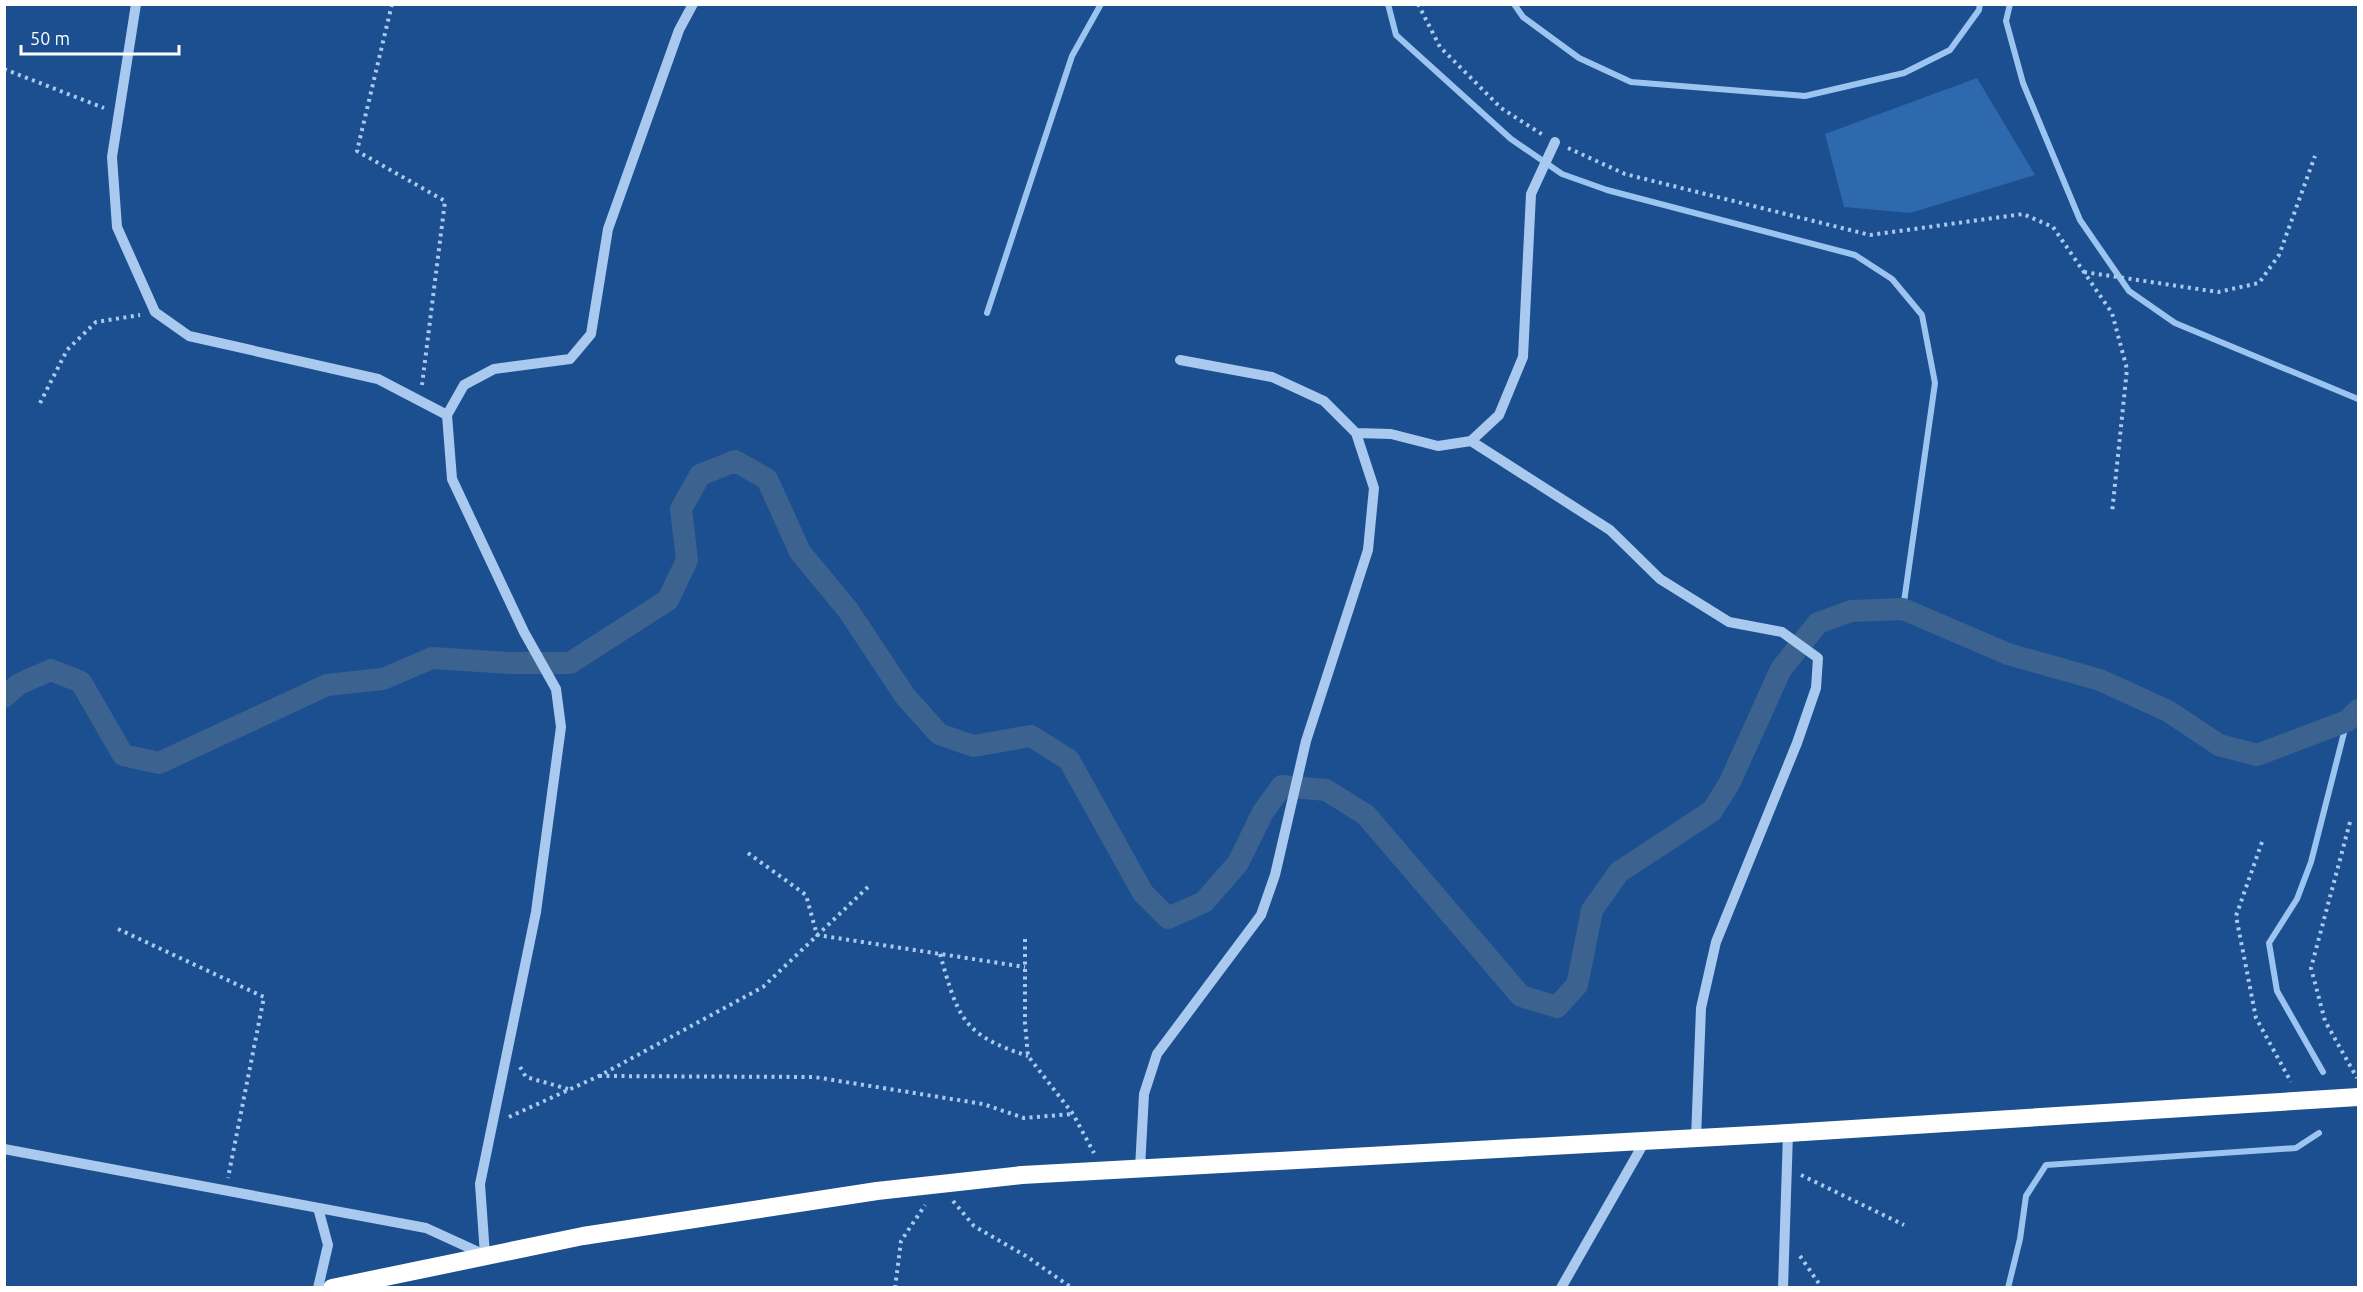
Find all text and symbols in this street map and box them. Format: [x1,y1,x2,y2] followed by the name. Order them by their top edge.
[21,18,178,56] scale bar
[30,28,70,48] text: 50 m

